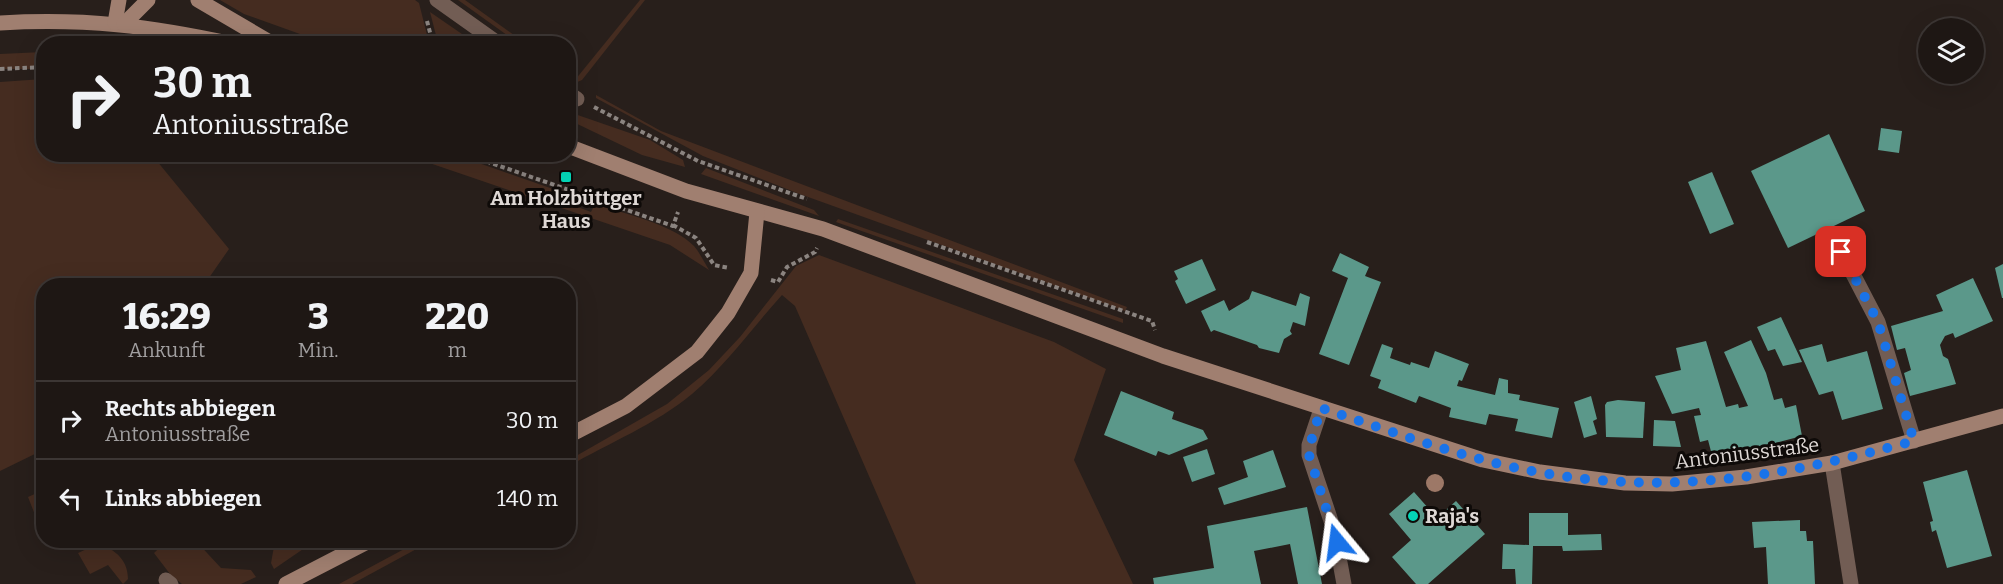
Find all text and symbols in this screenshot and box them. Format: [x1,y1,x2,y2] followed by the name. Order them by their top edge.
[1918,18,1984,84] map controls
[1918,18,1984,84] button: layers
[153,58,252,108] text: 30 m
[54,60,132,138] icon: right
[153,109,349,141] text: Antoniusstraße
[559,170,573,184] marker: Am Holzbüttger Haus
[490,186,642,233] place label: Am Holzbüttger Haus
[1815,226,1866,277] pin
[1824,235,1857,268] icon: arrive
[123,295,211,339] text: 16:29
[308,295,328,339] text: 3
[425,295,489,339] text: 220
[128,338,205,362] text: Ankunft
[298,338,338,362] text: Min.
[448,338,467,362] text: m
[105,395,276,422] text: Rechts abbiegen
[54,404,87,437] icon: right
[506,407,558,434] text: 30 m
[105,422,250,446] text: Antoniusstraße
[1673,432,1821,474] street label: Antoniusstraße
[54,482,87,515] icon: left
[105,485,262,512] text: Links abbiegen
[497,485,558,512] text: 140 m
[1425,504,1479,528] place label: Raja's
[1406,509,1420,523] marker: Raja's
[1305,510,1369,574] position arrow

